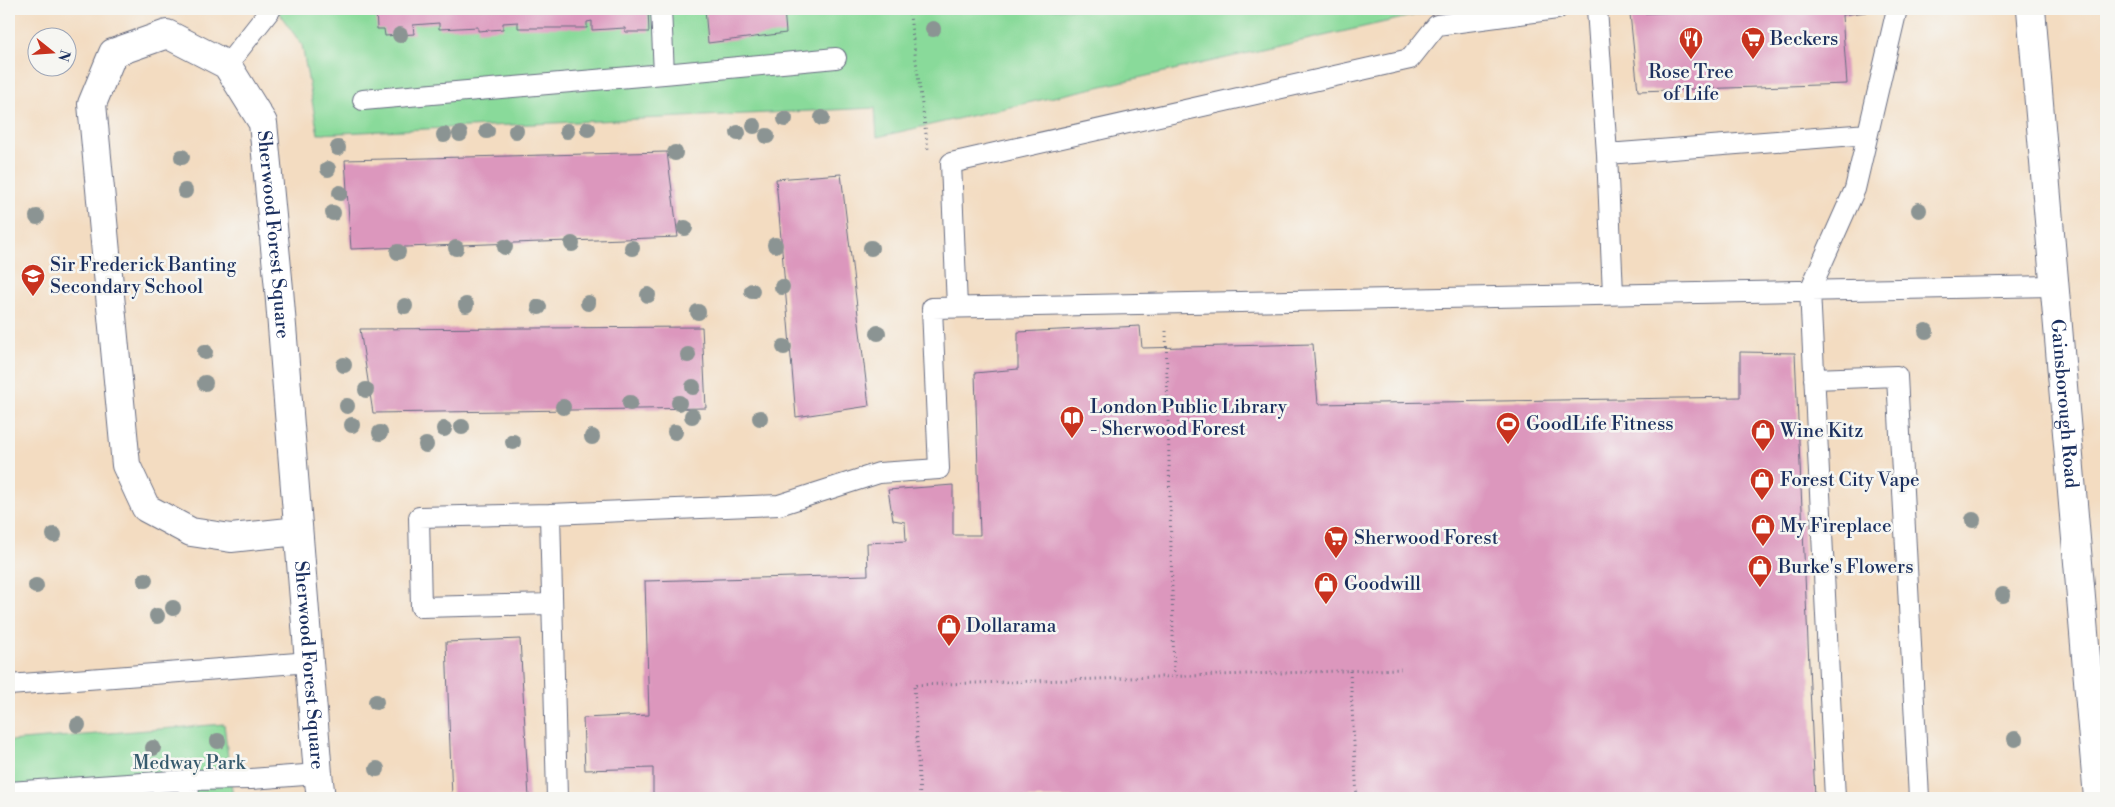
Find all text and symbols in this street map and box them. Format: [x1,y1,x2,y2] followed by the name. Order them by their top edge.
[1678,26,1704,60] restaurant icon: Rose Tree of Life
[1740,26,1766,60] supermarket icon: Beckers
[1769,27,1838,51] place label: Beckers
[28,28,78,78] north arrow
[53,48,74,63] text: N
[1648,60,1734,106] place label: Rose Tree of Life
[252,129,295,340] street label: Sherwood Forest Square
[50,253,237,299] place label: Sir Frederick Banting Secondary School
[20,263,46,297] school or university icon: Sir Frederick Banting Secondary School
[2045,318,2084,489] street label: Gainsborough Road
[1090,395,1288,441] place label: London Public Library - Sherwood Forest
[1059,405,1085,439] library icon: London Public Library - Sherwood Forest
[1495,411,1521,445] sports icon: GoodLife Fitness
[1526,412,1674,436] place label: GoodLife Fitness
[1750,418,1776,452] shop icon: Wine Kitz
[1779,419,1863,443] place label: Wine Kitz
[1749,467,1775,501] shop icon: Forest City Vape
[1780,468,1920,492] place label: Forest City Vape
[1750,513,1776,547] shop icon: My Fireplace
[1780,514,1892,538] place label: My Fireplace
[1323,525,1349,559] supermarket icon: Sherwood Forest
[1354,526,1499,550] place label: Sherwood Forest
[1747,554,1773,588] shop icon: Burke's Flowers
[1777,555,1914,579] place label: Burke's Flowers
[289,560,330,770] street label: Sherwood Forest Square
[1313,571,1339,605] shop icon: Goodwill
[1344,572,1421,596] place label: Goodwill
[936,613,962,647] shop icon: Dollarama
[966,614,1057,638] place label: Dollarama
[133,751,246,775] park label: Medway Park

